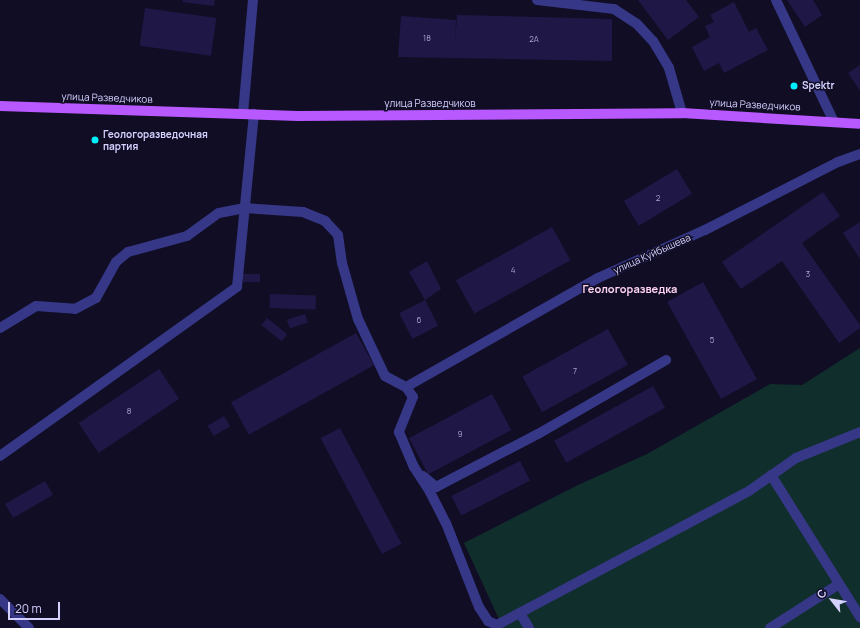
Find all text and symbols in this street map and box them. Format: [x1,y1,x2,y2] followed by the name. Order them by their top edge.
[423,33,431,43] house number: 18
[529,34,539,44] house number: 2А
[802,80,834,92] place label: Spektr
[789,81,799,91] marker: Spektr
[61,90,153,106] street label: улица Разведчиков
[709,97,801,113] street label: улица Разведчиков
[384,98,476,110] street label: улица Разведчиков
[103,128,208,152] place label: Геологоразведочная партия
[90,135,100,145] marker: Геологоразведочная партия
[656,193,660,203] house number: 2
[611,232,693,276] street label: улица Куйбышева
[511,265,515,275] house number: 4
[806,269,810,279] house number: 3
[583,282,677,296] district label: Геологоразведка
[417,315,421,325] house number: 6
[710,335,714,345] house number: 5
[573,366,577,376] house number: 7
[127,406,131,416] house number: 8
[458,429,462,439] house number: 9
[812,580,852,620] north arrow
[813,586,830,601] text: С
[10,594,62,620] scale bar
[15,600,42,617] text: 20 m

